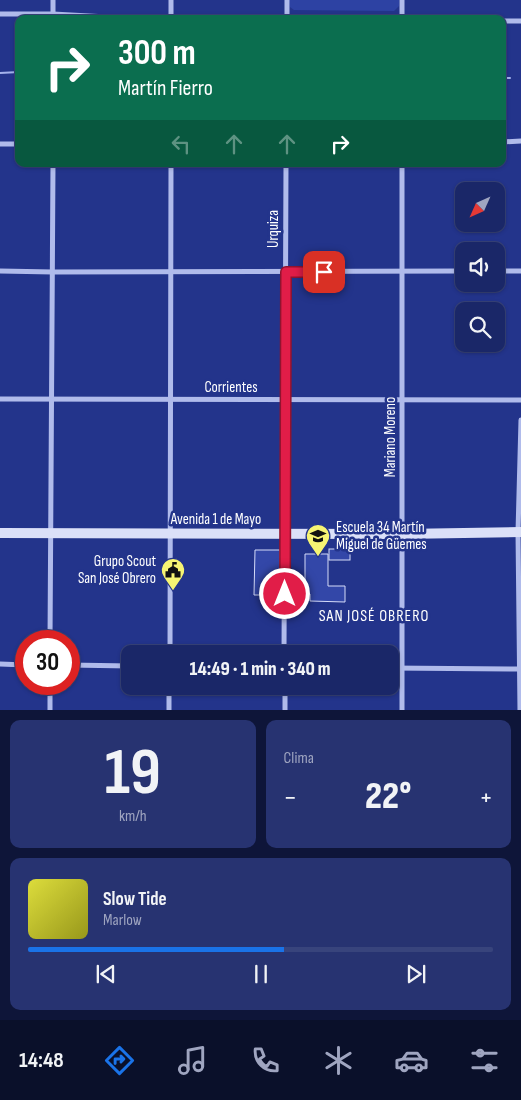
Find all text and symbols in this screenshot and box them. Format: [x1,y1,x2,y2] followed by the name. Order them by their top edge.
[118,32,196,75] text: 300 m
[35,35,100,100] icon: right
[118,75,213,102] text: Martín Fierro
[167,130,195,158] icon: left
[220,130,248,158] icon: ahead
[273,130,301,158] icon: ahead
[326,130,354,158] icon: right
[455,182,505,232] north arrow
[455,182,505,352] map controls
[264,210,283,248] street label: Urquiza
[455,242,505,292] button: sound
[303,251,345,293] pin
[310,258,338,286] icon: arrive
[455,302,505,352] button: search
[204,378,258,397] street label: Corrientes
[381,397,400,477] street label: Mariano Moreno
[170,510,261,529] street label: Avenida 1 de Mayo
[336,518,427,554] place label: Escuela 34 Martín Miguel de Güemes
[305,523,331,557] school or university icon: Escuela 34 Martín Miguel de Güemes
[78,552,156,588] place label: Grupo Scout San José Obrero
[160,557,186,591] public building icon: Grupo Scout San José Obrero
[258,567,310,619] position arrow
[319,607,429,626] district label: SAN JOSÉ OBRERO
[15,630,80,695] speed limit sign: 30
[190,658,330,681] text: 14:49 · 1 min · 340 m
[105,735,161,813] text: 19
[284,749,314,768] text: Clima
[365,774,411,819] text: 22°
[284,781,297,814] text: −
[479,781,493,814] text: +
[119,807,147,826] text: km/h
[103,888,167,911] text: Slow Tide
[103,911,142,930] text: Marlow
[92,960,120,988] icon: previous
[247,960,275,988] icon: pause
[402,960,430,988] icon: next
[102,1043,137,1078] icon: directions
[175,1043,210,1078] icon: music
[248,1043,283,1078] icon: phone
[321,1043,356,1078] icon: climate
[394,1043,429,1078] icon: car
[467,1043,502,1078] icon: filters
[19,1047,64,1074] text: 14:48

